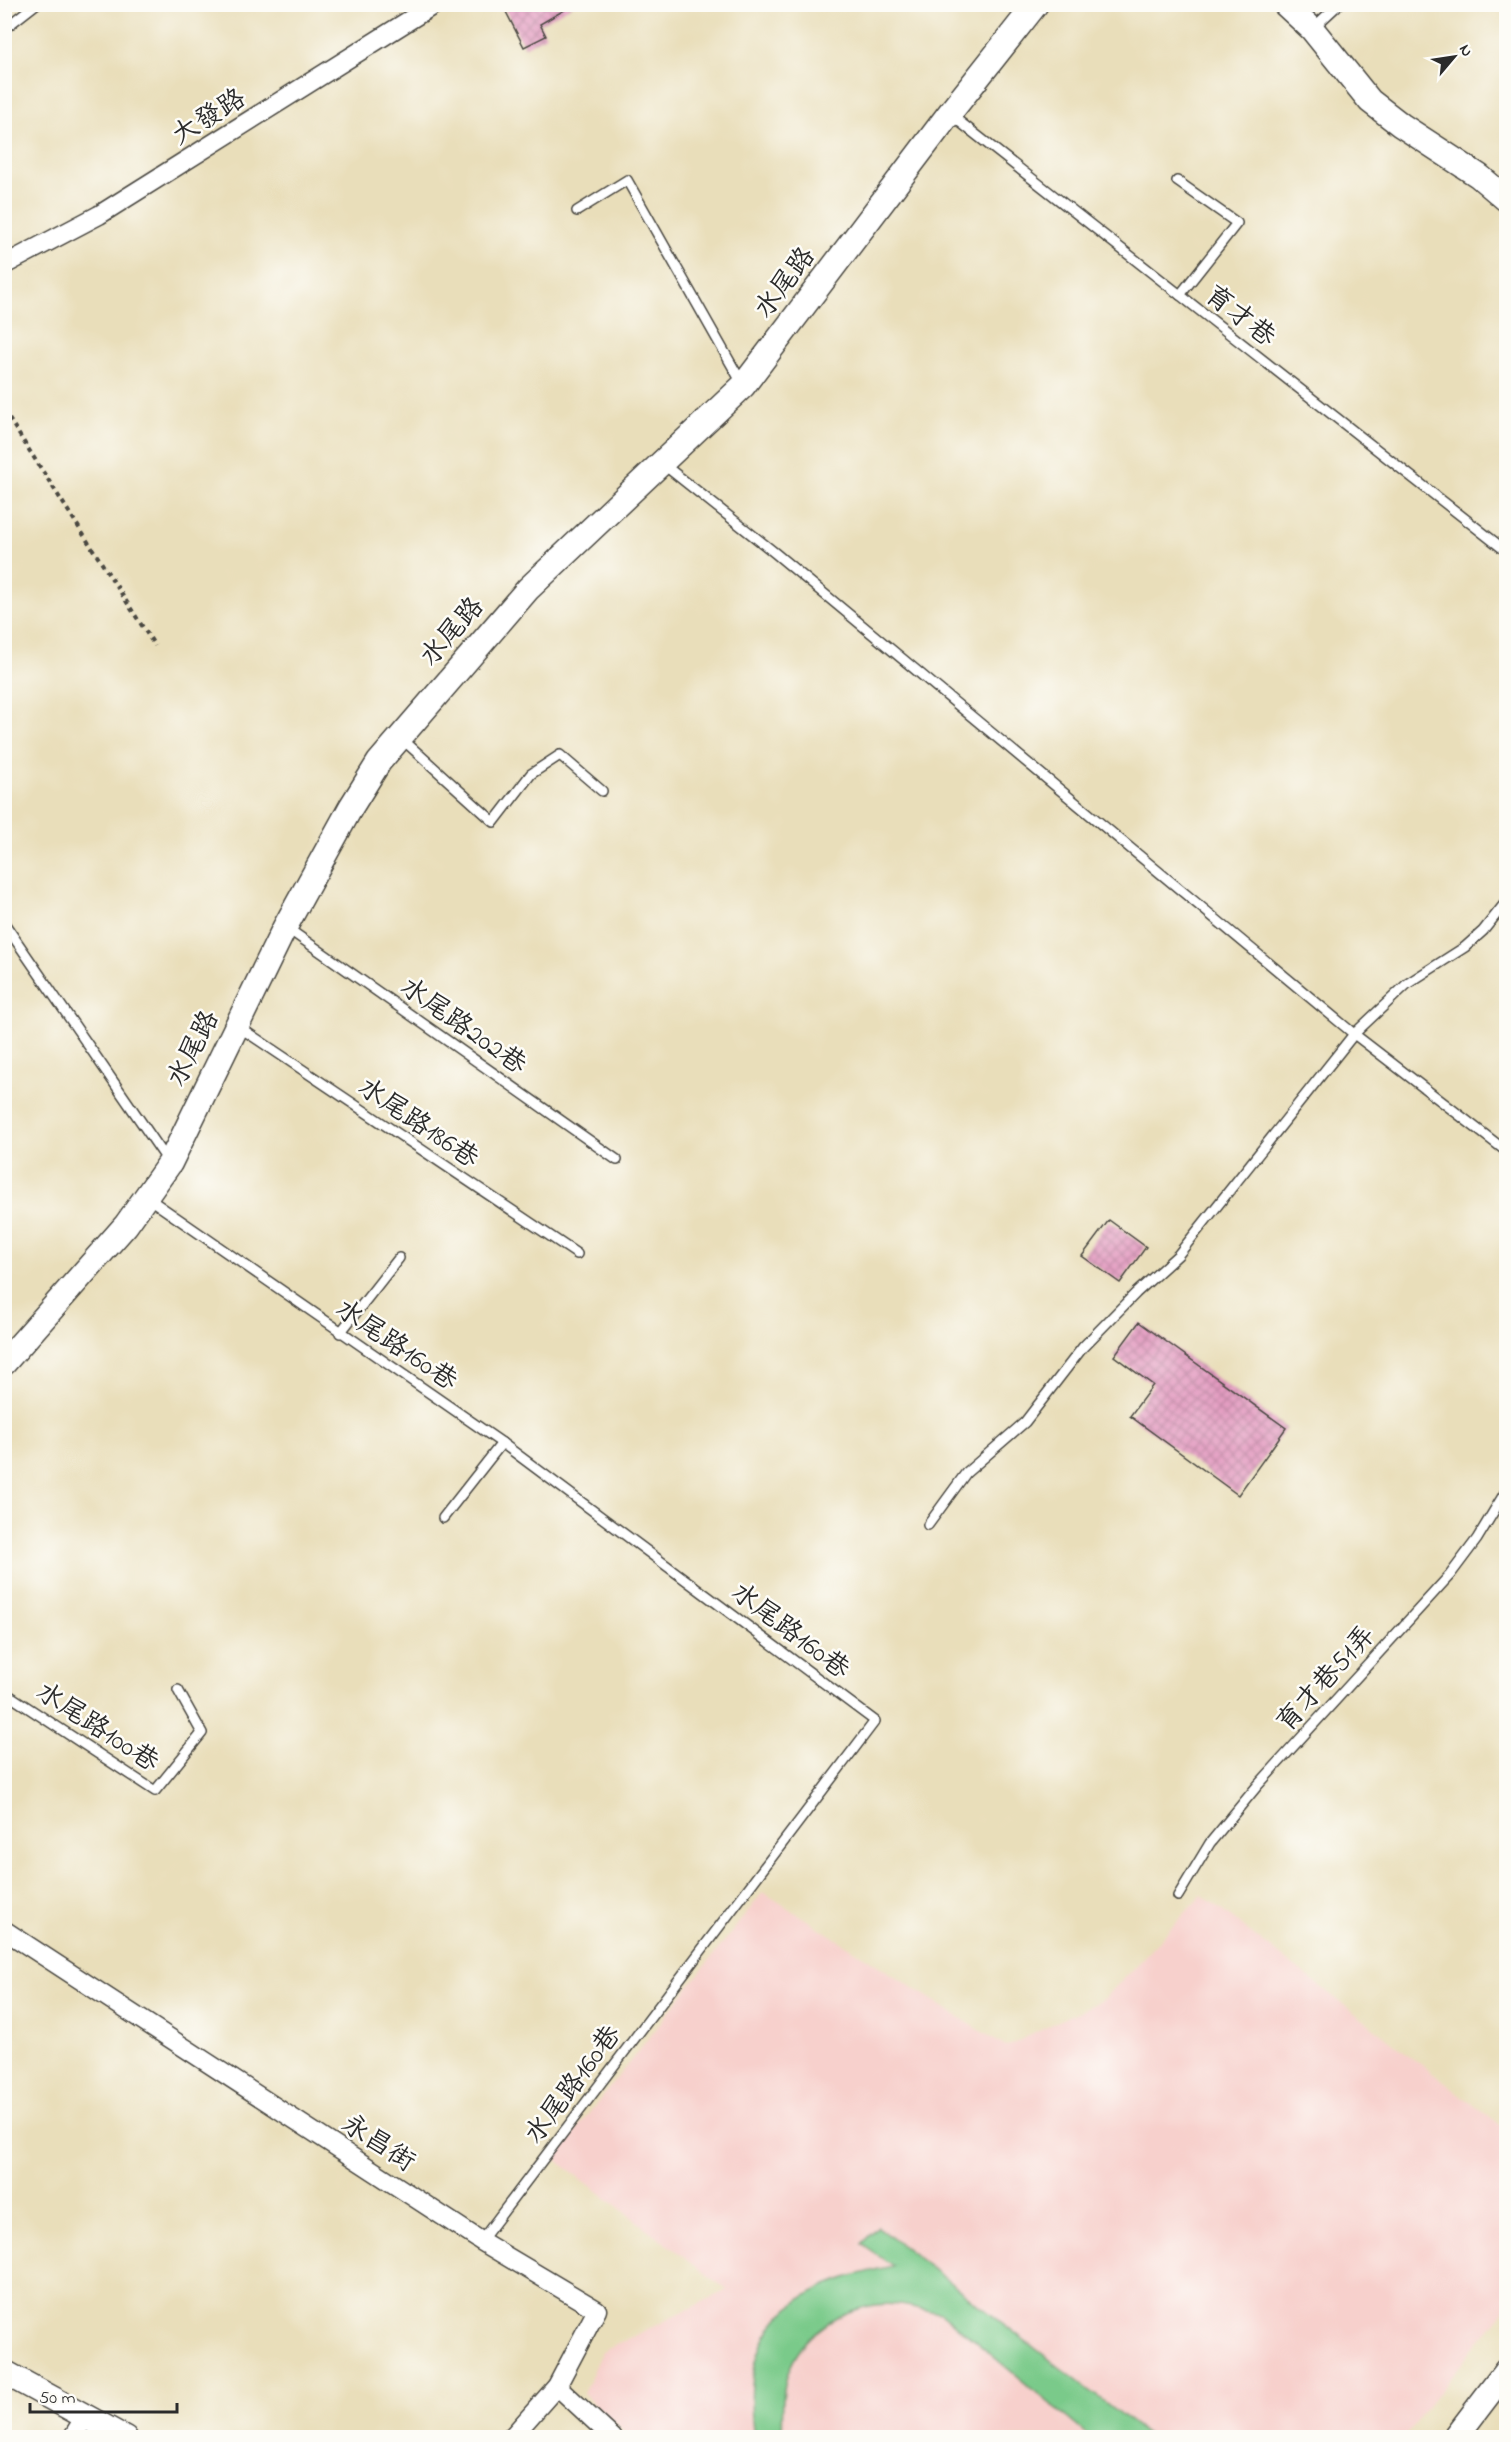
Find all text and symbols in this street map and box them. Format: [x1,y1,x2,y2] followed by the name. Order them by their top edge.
[1424,27,1484,87] north arrow
[1452,40,1479,61] text: N
[165,80,254,156] street label: 大發路
[746,239,826,328] street label: 水尾路
[1196,277,1283,357] street label: 育才巷
[412,589,494,676] street label: 水尾路
[391,969,534,1085] street label: 水尾路202巷
[158,1004,230,1094] street label: 水尾路
[349,1069,486,1179] street label: 水尾路186巷
[327,1291,465,1401] street label: 水尾路160巷
[722,1574,857,1690] street label: 水尾路160巷
[1268,1618,1386,1742] street label: 育才巷51弄
[27,1674,166,1783] street label: 水尾路100巷
[516,2018,632,2153] street label: 水尾路160巷
[333,2106,422,2183] street label: 永昌街
[30,2376,177,2414] scale bar
[39,2386,76,2412] text: 50 m

